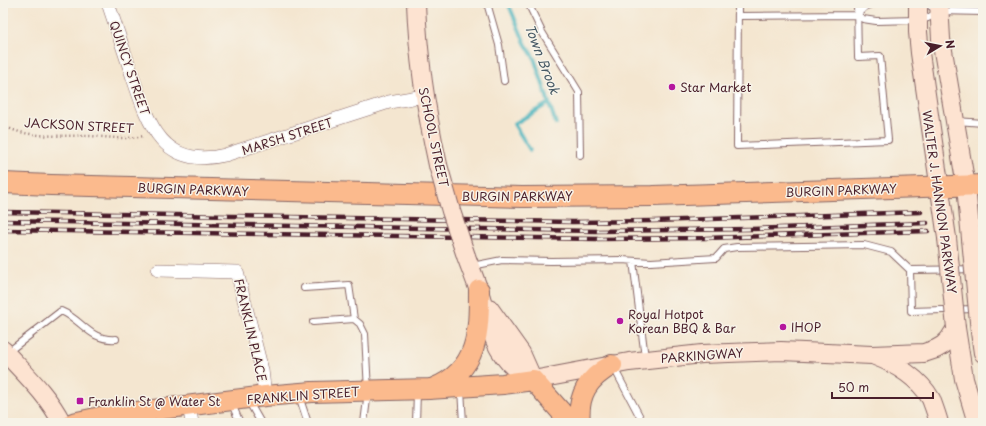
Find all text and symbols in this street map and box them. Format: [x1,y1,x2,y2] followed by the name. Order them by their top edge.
[105,18,155,118] street label: QUINCY STREET
[521,21,565,97] water label: Town Brook
[920,26,960,66] north arrow
[941,38,960,50] text: N
[680,78,751,96] place label: Star Market
[667,82,677,92] marker: Star Market
[415,85,454,189] street label: SCHOOL STREET
[918,109,962,295] street label: WALTER J. HANNON PARKWAY
[24,113,135,137] street label: JACKSON STREET
[239,113,335,159] street label: MARSH STREET
[137,178,249,200] street label: BURGIN PARKWAY
[785,179,897,201] street label: BURGIN PARKWAY
[461,187,573,205] street label: BURGIN PARKWAY
[230,277,272,384] street label: FRANKLIN PLACE
[628,305,736,337] place label: Royal Hotpot Korean BBQ & Bar
[615,316,625,326] marker: Royal Hotpot Korean BBQ & Bar
[791,318,821,336] place label: IHOP
[778,322,788,332] marker: IHOP
[660,343,744,367] street label: PARKINGWAY
[832,374,933,400] scale bar
[838,378,869,396] text: 50 m
[246,382,361,408] street label: FRANKLIN STREET
[88,392,221,410] place label: Franklin St @ Water St
[75,396,85,406] marker: Franklin St @ Water St

